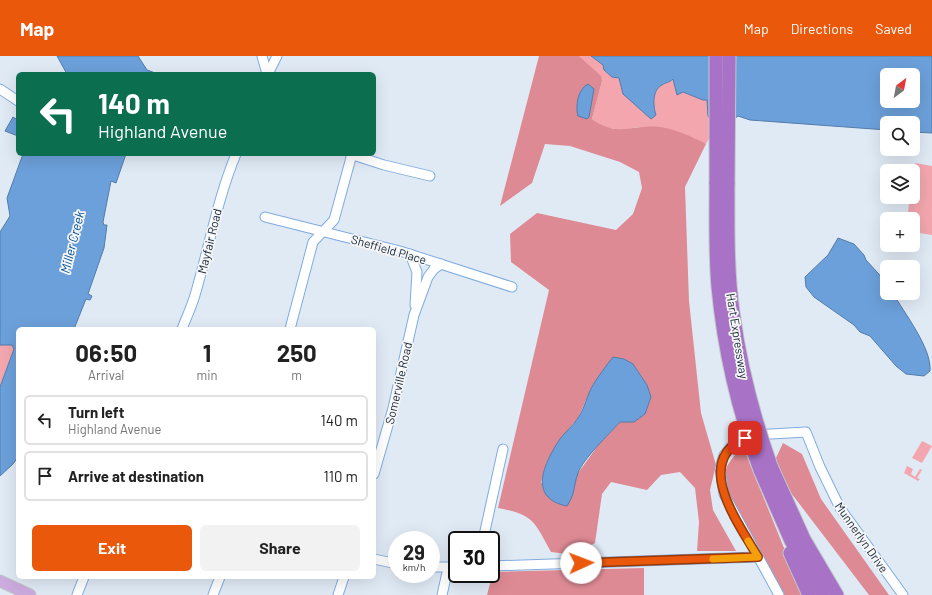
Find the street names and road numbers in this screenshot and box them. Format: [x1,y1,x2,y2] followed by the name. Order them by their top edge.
[194,207,224,275] street label: Mayfair Road
[350,232,428,266] street label: Sheffield Place
[724,292,752,380] street label: Hart Expressway
[382,340,414,426] street label: Somerville Road
[833,499,891,575] street label: Munnerlyn Drive

